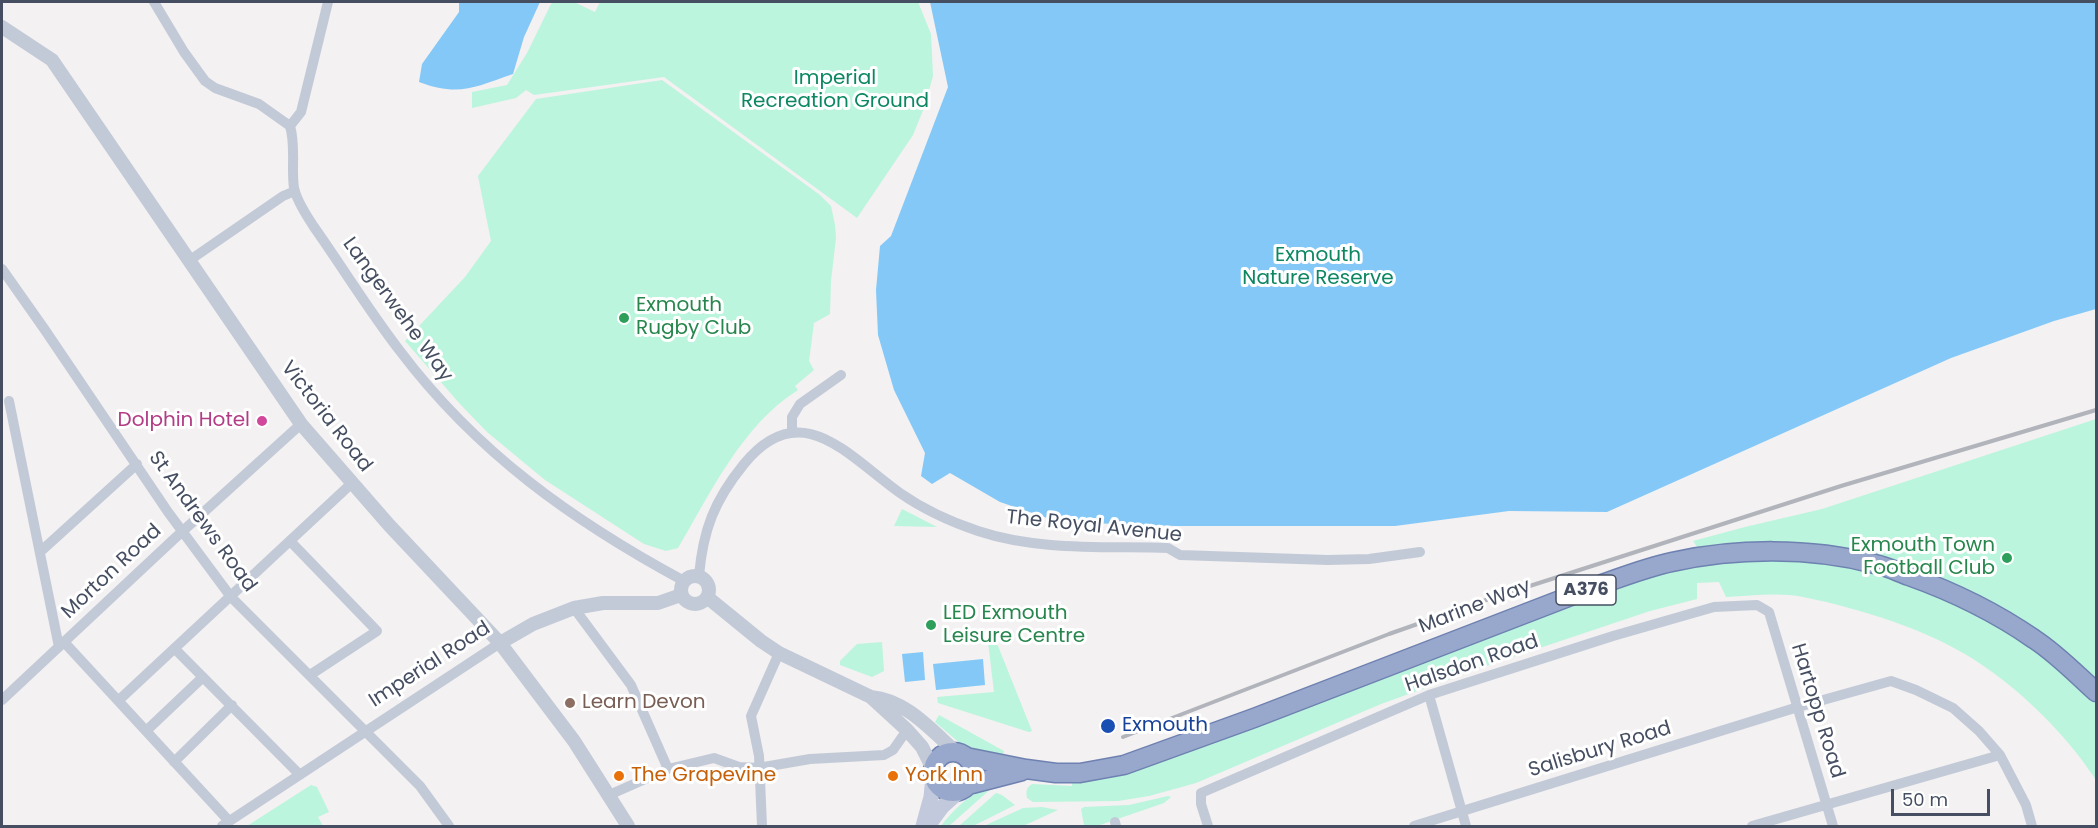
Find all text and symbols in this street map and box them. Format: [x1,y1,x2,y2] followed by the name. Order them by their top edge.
[741,67,929,114] park label: Imperial Recreation Ground
[337,233,457,387] street label: Langerwehe Way
[1242,244,1394,291] park label: Exmouth Nature Reserve
[636,294,751,341] place label: Exmouth Rugby Club
[617,311,631,325] marker: Exmouth Rugby Club
[275,357,377,477] street label: Victoria Road
[118,409,250,433] place label: Dolphin Hotel
[255,414,269,428] marker: Dolphin Hotel
[143,447,261,597] street label: St Andrews Road
[1005,506,1183,548] street label: The Royal Avenue
[57,520,167,624] street label: Morton Road
[1851,534,1995,581] place label: Exmouth Town Football Club
[2000,551,2014,565] marker: Exmouth Town Football Club
[1416,575,1534,639] street label: Marine Way
[1556,575,1616,605] road number: A376
[943,602,1085,649] place label: LED Exmouth Leisure Centre
[365,617,495,713] street label: Imperial Road
[924,618,938,632] marker: LED Exmouth Leisure Centre
[1402,630,1542,698] street label: Halsdon Road
[1785,641,1849,781] street label: Hartopp Road
[582,691,706,715] place label: Learn Devon
[563,696,577,710] marker: Learn Devon
[1122,714,1208,738] place label: Exmouth
[1099,717,1117,735] marker: Exmouth
[1526,717,1674,783] street label: Salisbury Road
[631,764,776,788] place label: The Grapevine
[905,764,983,788] place label: York Inn
[612,769,626,783] marker: The Grapevine
[886,769,900,783] marker: York Inn
[1894,777,1993,815] scale bar
[1902,787,1948,812] text: 50 m

